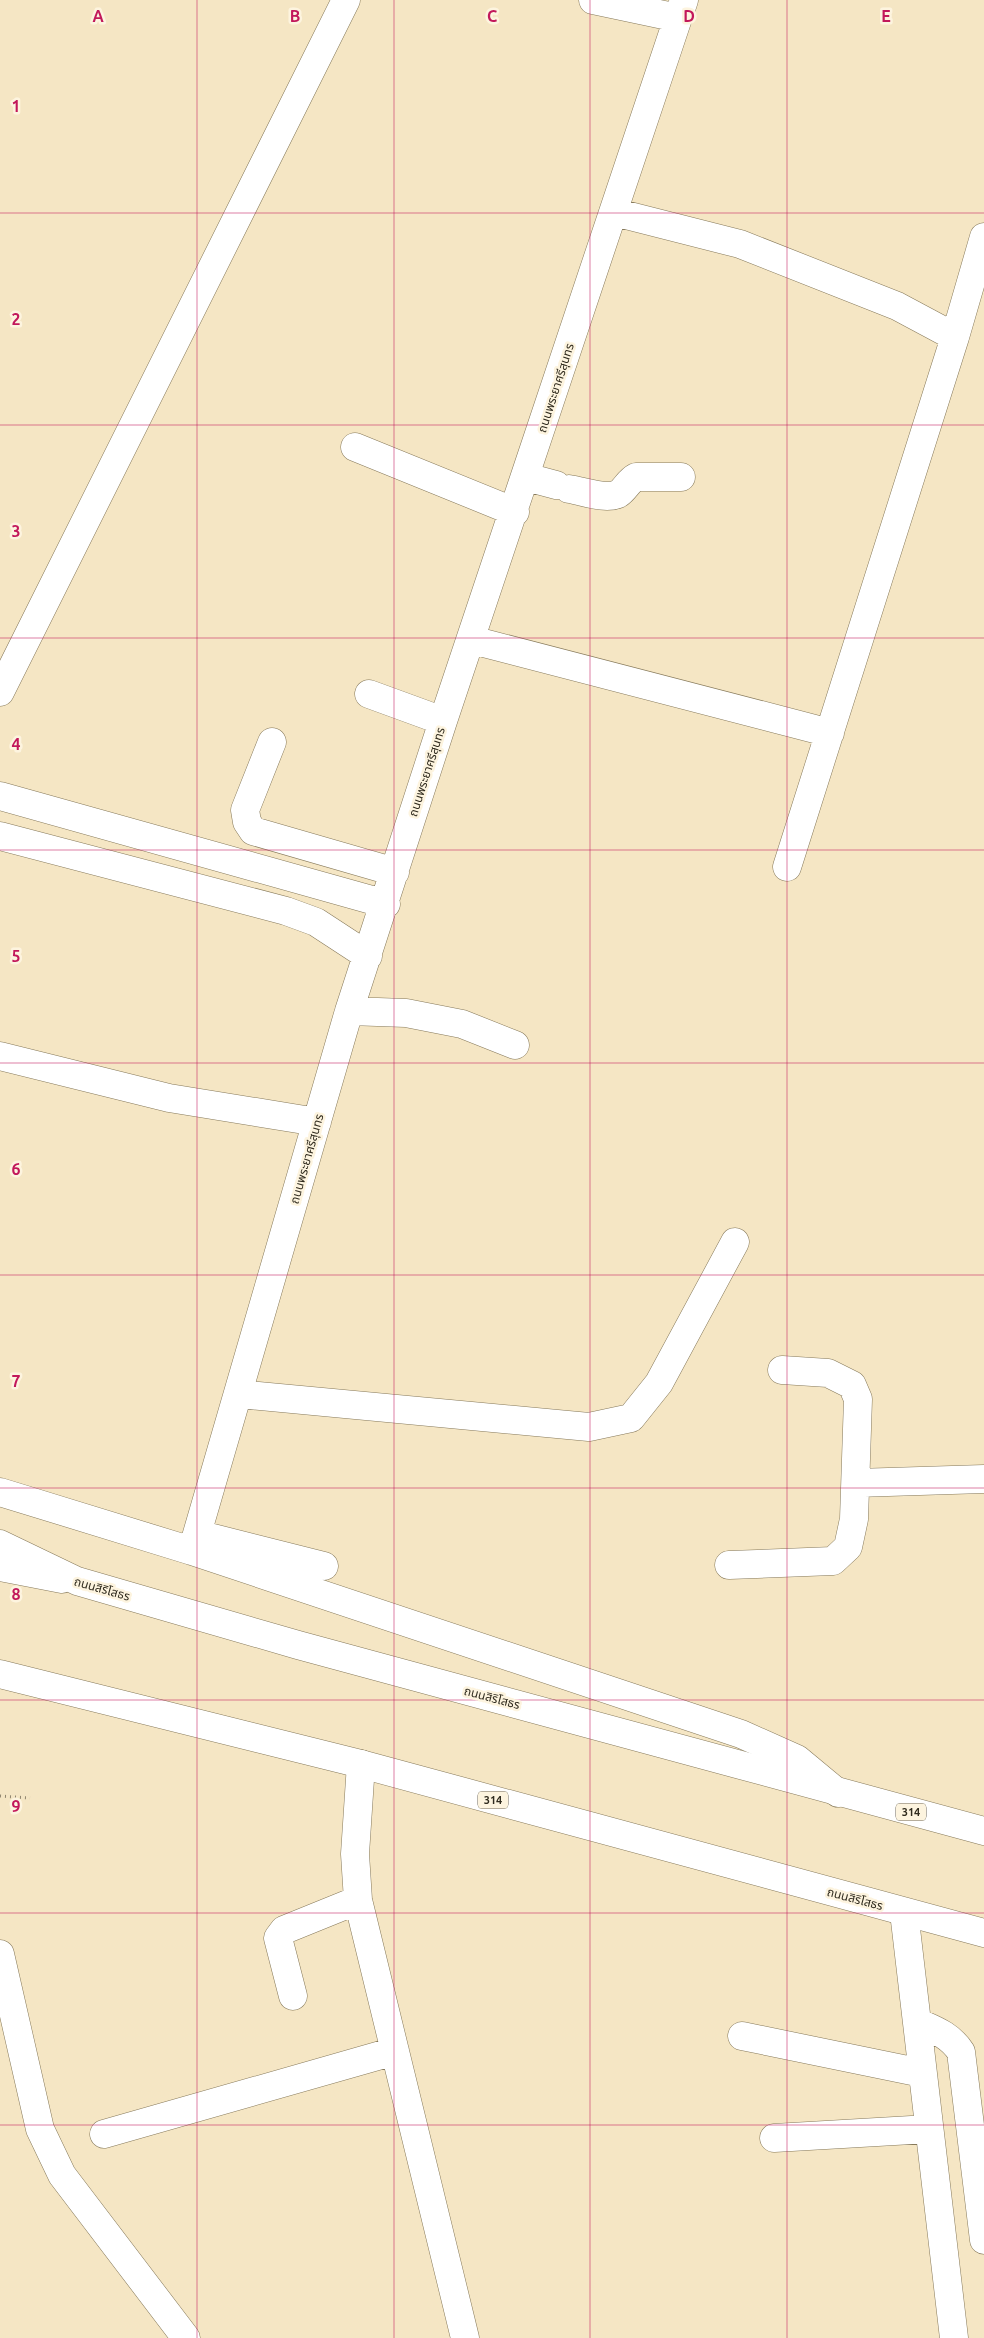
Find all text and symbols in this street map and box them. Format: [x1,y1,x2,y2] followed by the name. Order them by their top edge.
[92,7,104,25] text: A
[290,7,300,25] text: B
[487,7,497,25] text: C
[683,7,695,25] text: D
[881,7,891,25] text: E
[11,97,21,115] text: 1
[11,310,21,328] text: 2
[535,341,577,434] street label: ถนนพระยาศรีสุนทร
[11,522,21,540] text: 3
[406,725,448,818] street label: ถนนพระยาศรีสุนทร
[11,735,21,753] text: 4
[11,947,21,965] text: 5
[287,1112,327,1206] street label: ถนนพระยาศรีสุนทร
[11,1160,21,1178] text: 6
[11,1372,21,1390] text: 7
[73,1574,132,1603] street label: ถนนสิริโสธร
[11,1585,21,1603] text: 8
[463,1684,522,1711] street label: ถนนสิริโสธร
[478,1792,508,1808] road number: 314
[11,1797,21,1815] text: 9
[896,1804,926,1820] road number: 314
[826,1885,885,1912] street label: ถนนสิริโสธร

